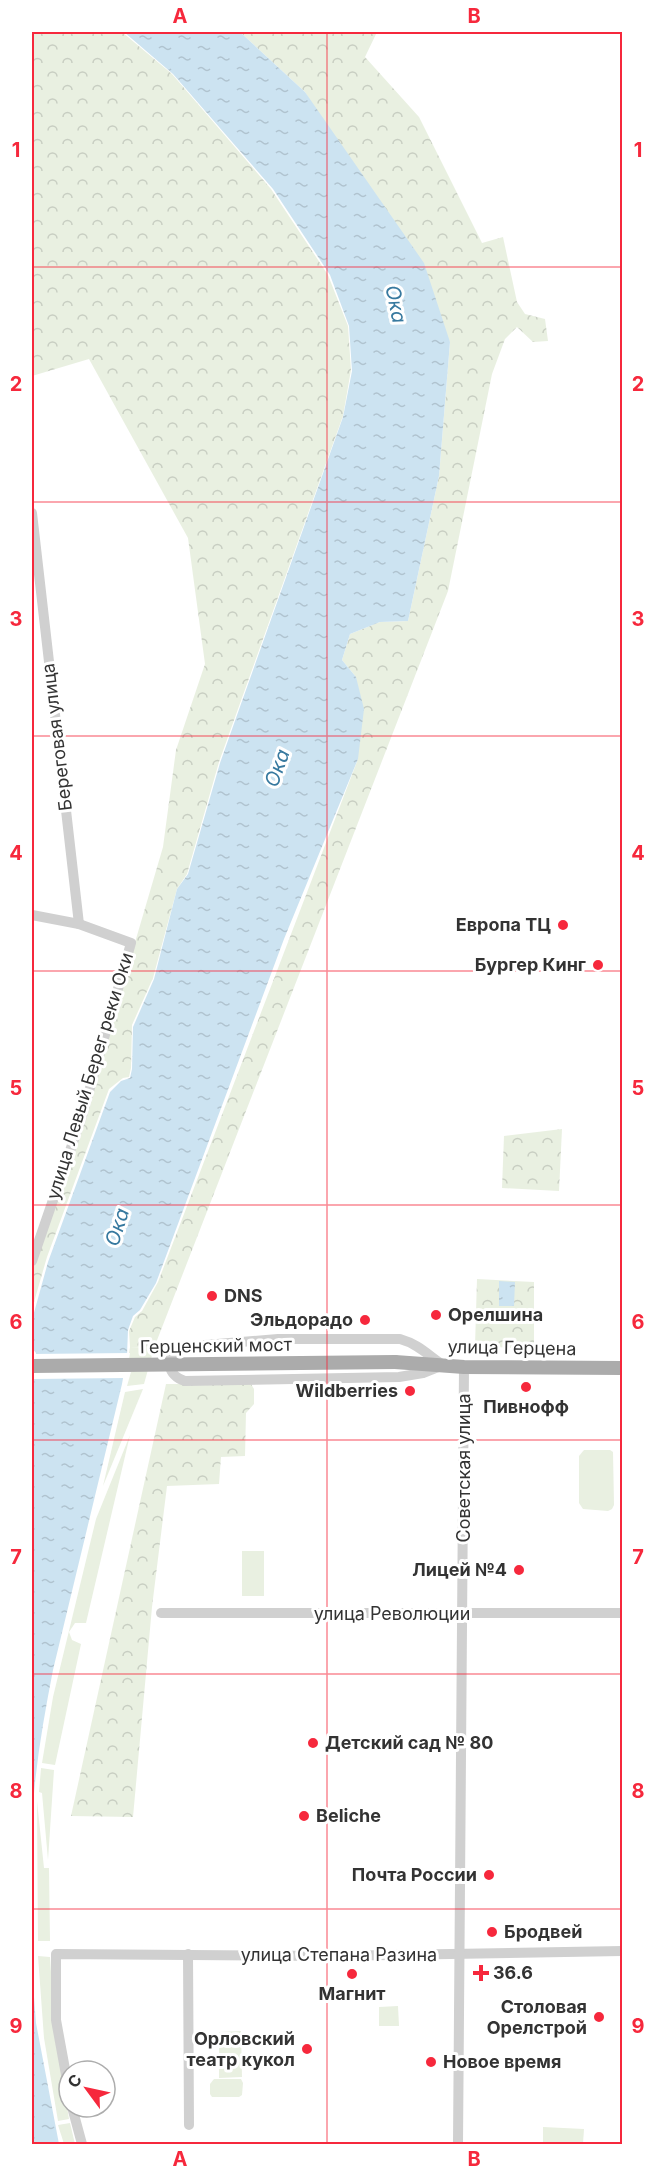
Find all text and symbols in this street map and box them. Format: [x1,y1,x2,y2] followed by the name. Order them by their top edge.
[173,4,188,28] text: A
[467,4,481,28] text: B
[12,138,20,162] text: 1
[634,138,642,162] text: 1
[380,283,412,325] water label: Ока
[10,372,22,396] text: 2
[632,372,644,396] text: 2
[10,607,22,631] text: 3
[632,607,644,631] text: 3
[37,662,76,812] street label: Береговая улица
[259,746,295,790] water label: Ока
[9,841,23,865] text: 4
[631,841,645,865] text: 4
[456,914,551,935] place label: Европа ТЦ
[556,918,570,932] marker: Европа ТЦ
[42,950,137,1202] street label: улица Левый Берег реки Оки
[475,954,586,975] place label: Бургер Кинг
[591,958,605,972] marker: Бургер Кинг
[10,1076,22,1100] text: 5
[632,1076,644,1100] text: 5
[100,1205,134,1249] water label: Ока
[224,1285,263,1306] place label: DNS
[205,1289,219,1303] marker: DNS
[448,1304,543,1325] place label: Орелшина
[429,1308,443,1322] marker: Орелшина
[250,1309,353,1330] place label: Эльдорадо
[10,1310,23,1334] text: 6
[632,1310,645,1334] text: 6
[358,1313,372,1327] marker: Эльдорадо
[140,1334,293,1357] street label: Герценский мост
[447,1336,577,1359] street label: улица Герцена
[296,1380,398,1401] place label: Wildberries
[519,1380,533,1394] marker: Пивнофф
[403,1384,417,1398] marker: Wildberries
[453,1393,474,1543] street label: Советская улица
[483,1396,569,1417] place label: Пивнофф
[10,1545,22,1569] text: 7
[632,1545,644,1569] text: 7
[412,1559,507,1580] place label: Лицей №4
[512,1563,526,1577] marker: Лицей №4
[314,1603,470,1624] street label: улица Революции
[325,1732,493,1753] place label: Детский сад № 80
[306,1736,320,1750] marker: Детский сад № 80
[9,1779,23,1803] text: 8
[631,1779,645,1803] text: 8
[316,1805,381,1826] place label: Beliche
[297,1809,311,1823] marker: Beliche
[352,1864,477,1885] place label: Почта России
[482,1868,496,1882] marker: Почта России
[504,1921,582,1942] place label: Бродвей
[485,1925,499,1939] marker: Бродвей
[241,1944,437,1965] street label: улица Степана Разина
[493,1962,533,1983] place label: 36.6
[474,1966,488,1980] marker: 36.6
[345,1967,359,1981] marker: Магнит
[318,1983,386,2004] place label: Магнит
[487,1996,587,2038] place label: Столовая Орелстрой
[592,2010,606,2024] marker: Столовая Орелстрой
[10,2014,23,2038] text: 9
[632,2014,645,2038] text: 9
[187,2028,295,2070] place label: Орловский театр кукол
[300,2042,314,2056] marker: Орловский театр кукол
[443,2051,561,2072] place label: Новое время
[424,2055,438,2069] marker: Новое время
[57,2059,117,2119] north arrow
[63,2070,86,2091] text: С
[173,2147,188,2171] text: A
[467,2147,481,2171] text: B

